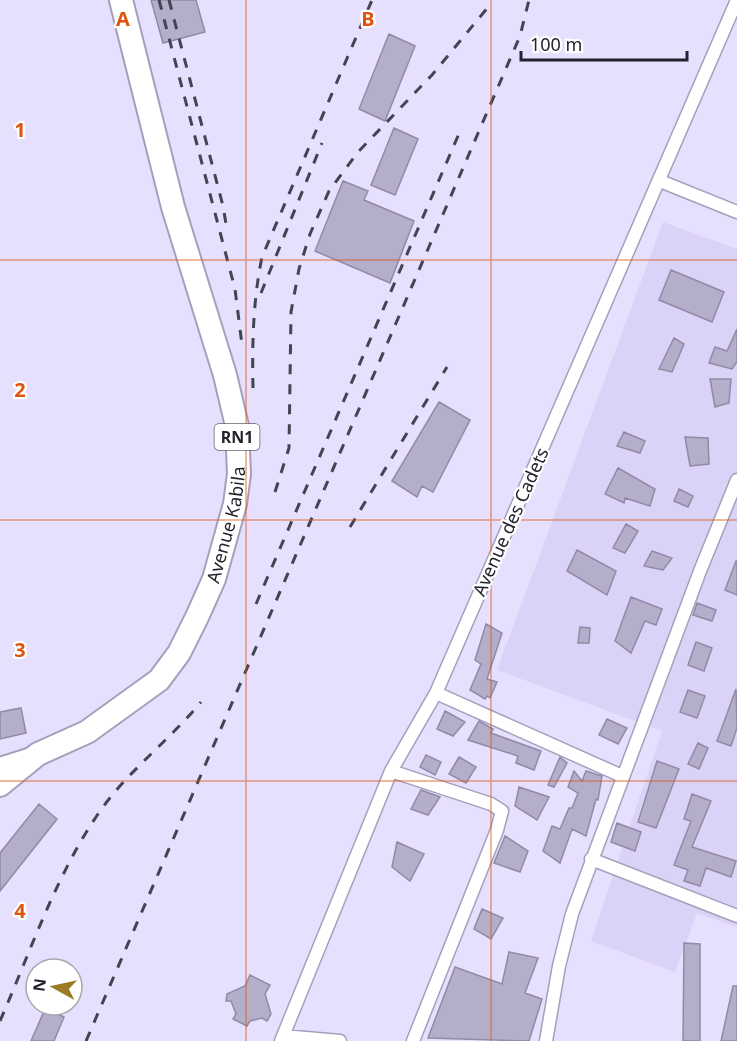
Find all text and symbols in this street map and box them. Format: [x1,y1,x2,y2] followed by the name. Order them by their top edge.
[116,5,130,32] text: A
[361,5,375,32] text: B
[521,24,688,62] scale bar
[530,32,582,56] text: 100 m
[14,116,26,143] text: 1
[14,376,26,403] text: 2
[214,424,260,450] road number: RN1
[467,444,554,600] street label: Avenue des Cadets
[200,466,250,586] street label: Avenue Kabila
[14,636,26,663] text: 3
[14,897,26,924] text: 4
[24,957,84,1017] north arrow
[27,977,51,993] text: N

